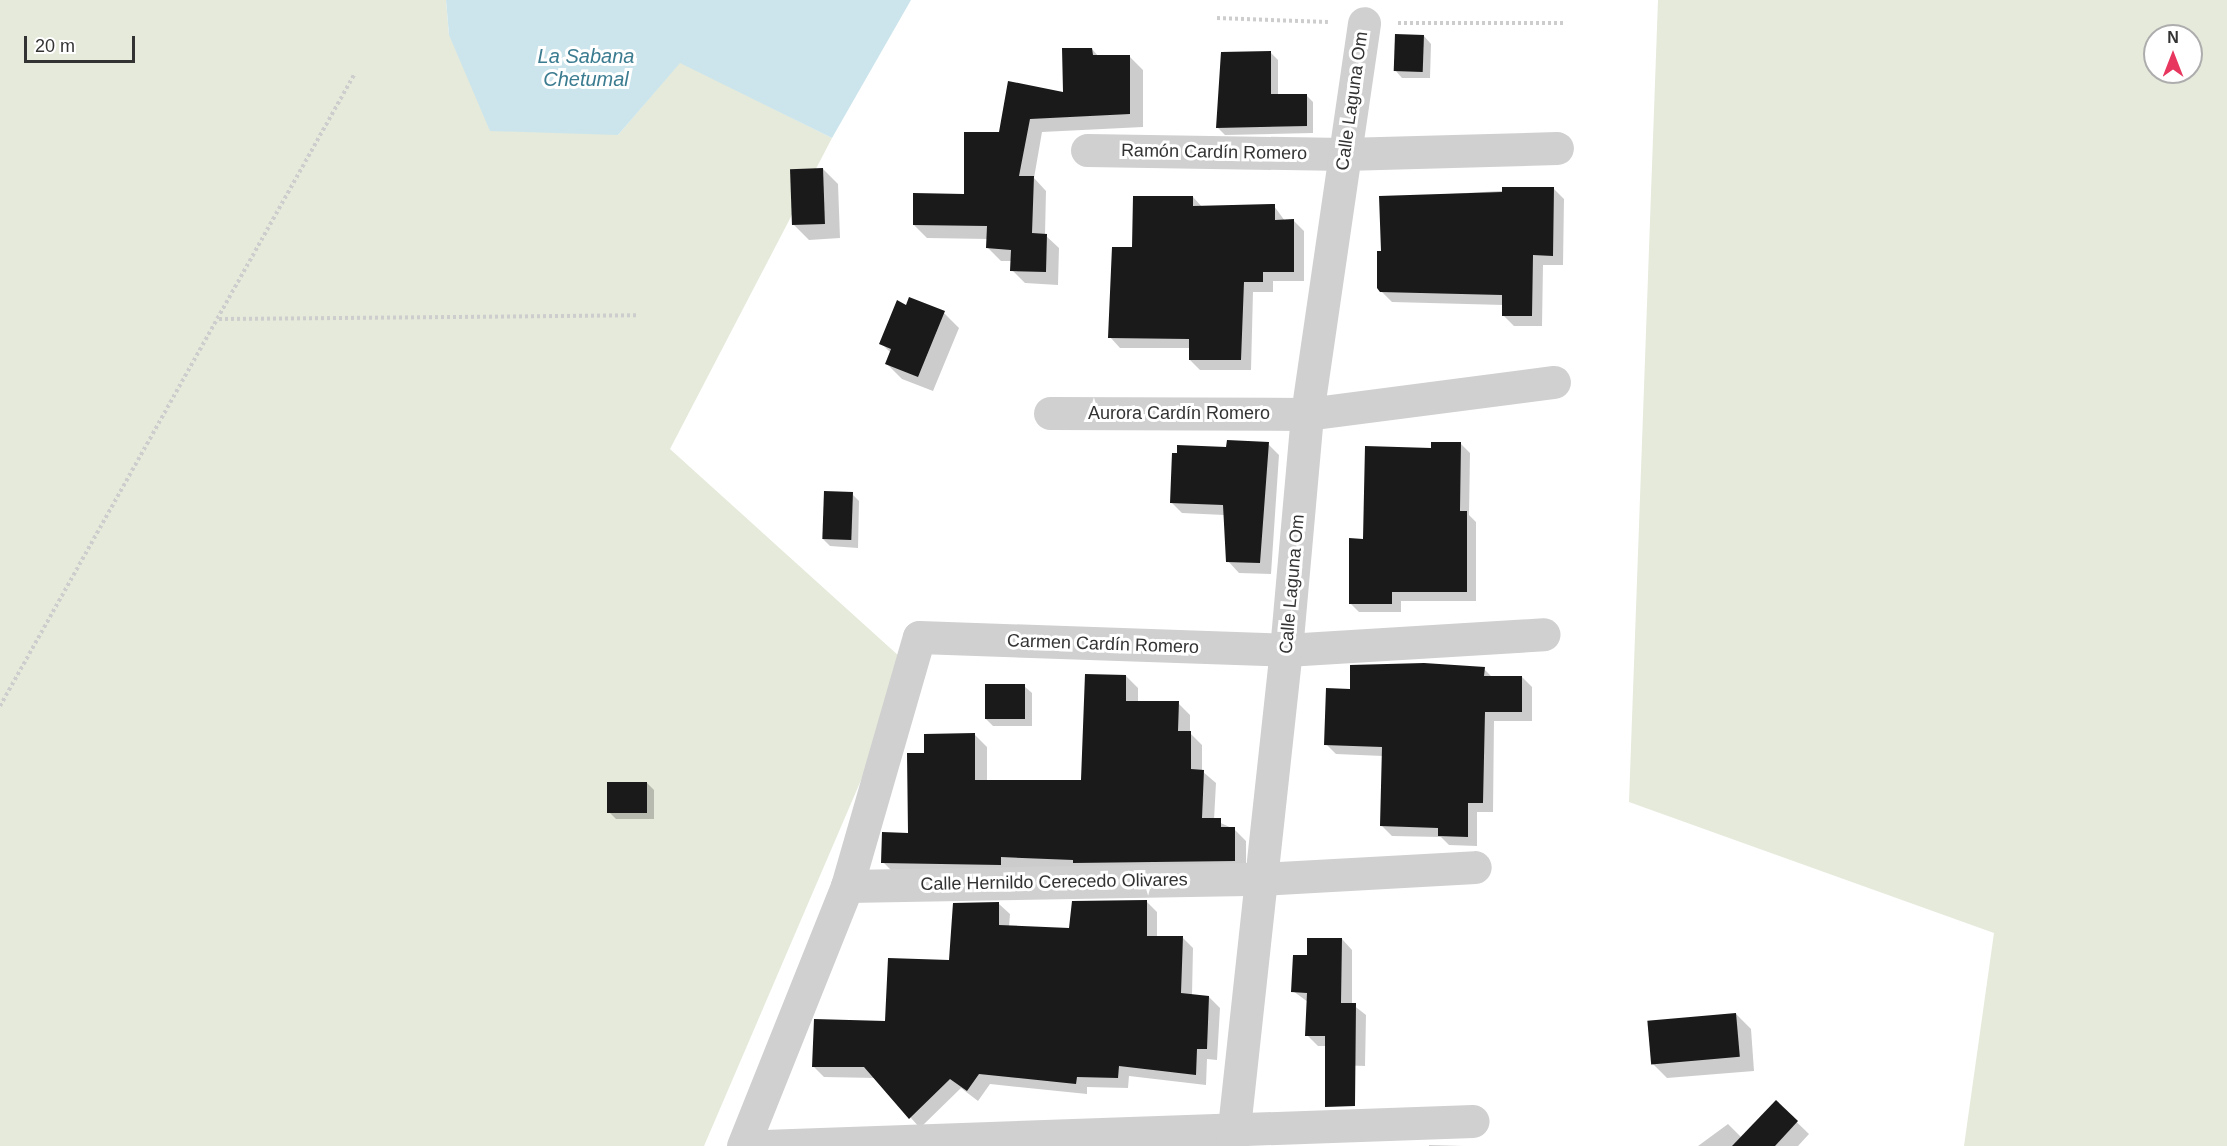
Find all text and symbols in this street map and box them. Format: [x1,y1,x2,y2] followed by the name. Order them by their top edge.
[27,24,138,62] scale bar
[2143,24,2203,84] north arrow
[2167,29,2179,46] text: N
[1332,30,1372,172] street label: Calle Laguna Om
[35,36,75,56] text: 20 m
[538,44,634,91] water label: La Sabana Chetumal
[1121,140,1307,164] street label: Ramón Cardín Romero
[1088,402,1270,424] street label: Aurora Cardín Romero
[1275,513,1309,655] street label: Calle Laguna Om
[1007,630,1199,658] street label: Carmen Cardín Romero
[920,869,1188,895] street label: Calle Hernildo Cerecedo Olivares

